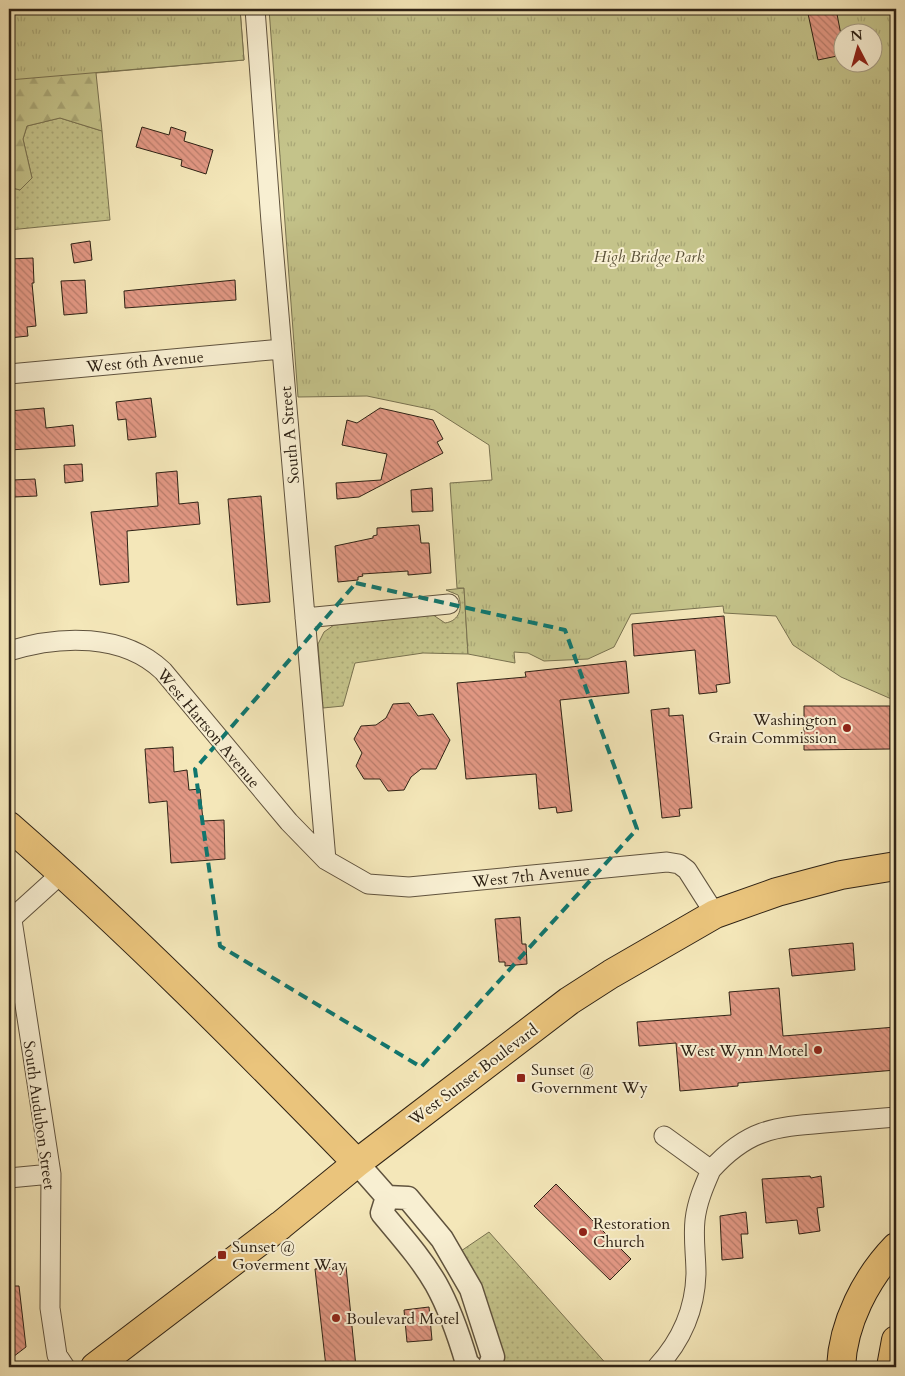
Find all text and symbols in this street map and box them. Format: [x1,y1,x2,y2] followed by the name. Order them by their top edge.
[832,22,882,72] north arrow
[850,25,864,46] text: N
[594,246,705,268] park label: High Bridge Park
[84,346,205,378] street label: West 6th Avenue
[275,385,305,485] street label: South A Street
[151,663,265,793] street label: West Hartson Avenue
[708,709,837,749] place label: Washington Grain Commission
[841,722,853,734] marker: Washington Grain Commission
[470,859,591,893] street label: West 7th Avenue
[404,1019,543,1131] street label: West Sunset Boulevard
[18,1039,60,1191] street label: South Audubon Street
[679,1040,808,1062] place label: West Wynn Motel
[812,1044,824,1056] marker: West Wynn Motel
[531,1059,649,1099] place label: Sunset @ Government Wy
[515,1072,527,1084] marker: Sunset @ Government Wy
[593,1213,670,1253] place label: Restoration Church
[577,1226,589,1238] marker: Restoration Church
[232,1236,347,1276] place label: Sunset @ Goverment Way
[216,1249,228,1261] marker: Sunset @ Goverment Way
[346,1308,459,1330] place label: Boulevard Motel
[330,1312,342,1324] marker: Boulevard Motel

